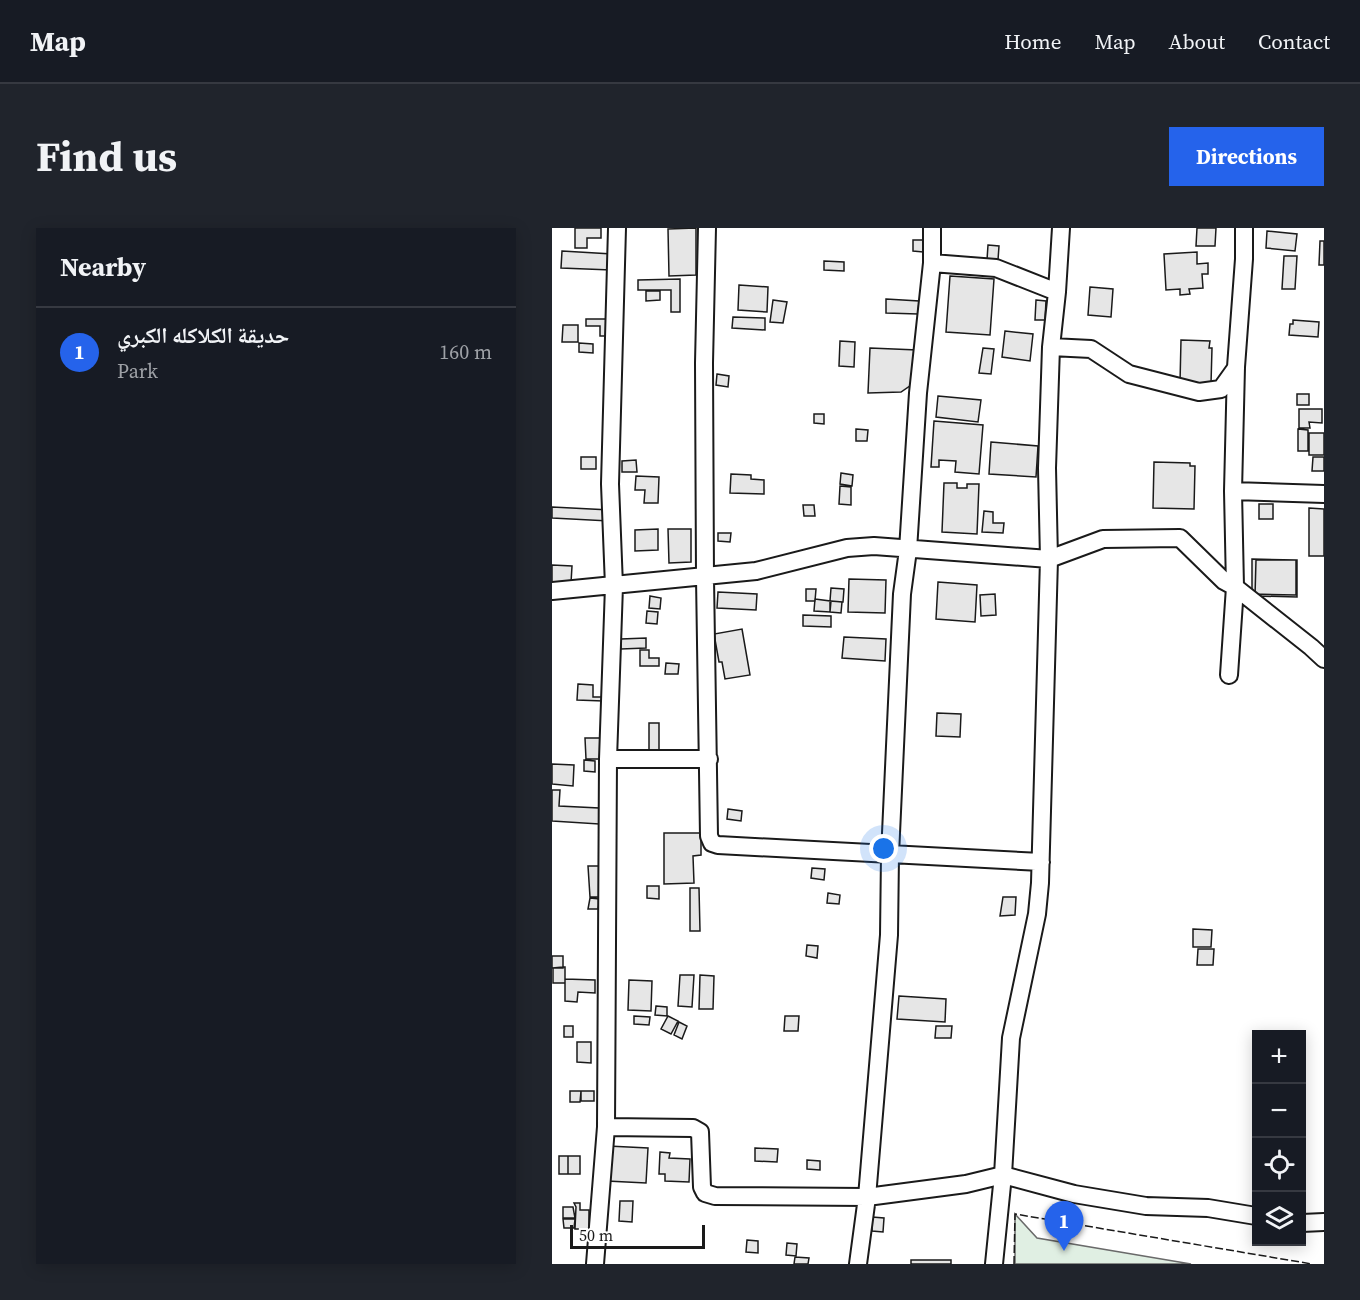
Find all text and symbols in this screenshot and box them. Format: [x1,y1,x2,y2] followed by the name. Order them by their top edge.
[30,22,86,60] text: Map
[1004,27,1062,56] text: Home
[1095,27,1136,56] text: Map
[1169,27,1225,56] text: About
[1258,27,1330,56] text: Contact
[36,127,177,185] text: Find us
[1169,127,1324,186] button: Directions
[60,249,146,285] text: Nearby
[117,320,289,350] text: حديقة الكلاكله الكبري
[74,338,85,366] text: 1
[439,338,492,366] text: 160 m
[117,357,158,385] text: Park
[869,834,898,863] your location
[1252,1030,1306,1246] map controls
[1252,1030,1306,1084] button: +
[1252,1084,1306,1138] button: −
[1252,1138,1306,1192] button: locate
[1252,1192,1306,1246] button: layers
[1044,1202,1084,1251] pin: 1
[570,1222,705,1250] scale bar
[579,1224,613,1246] text: 50 m

